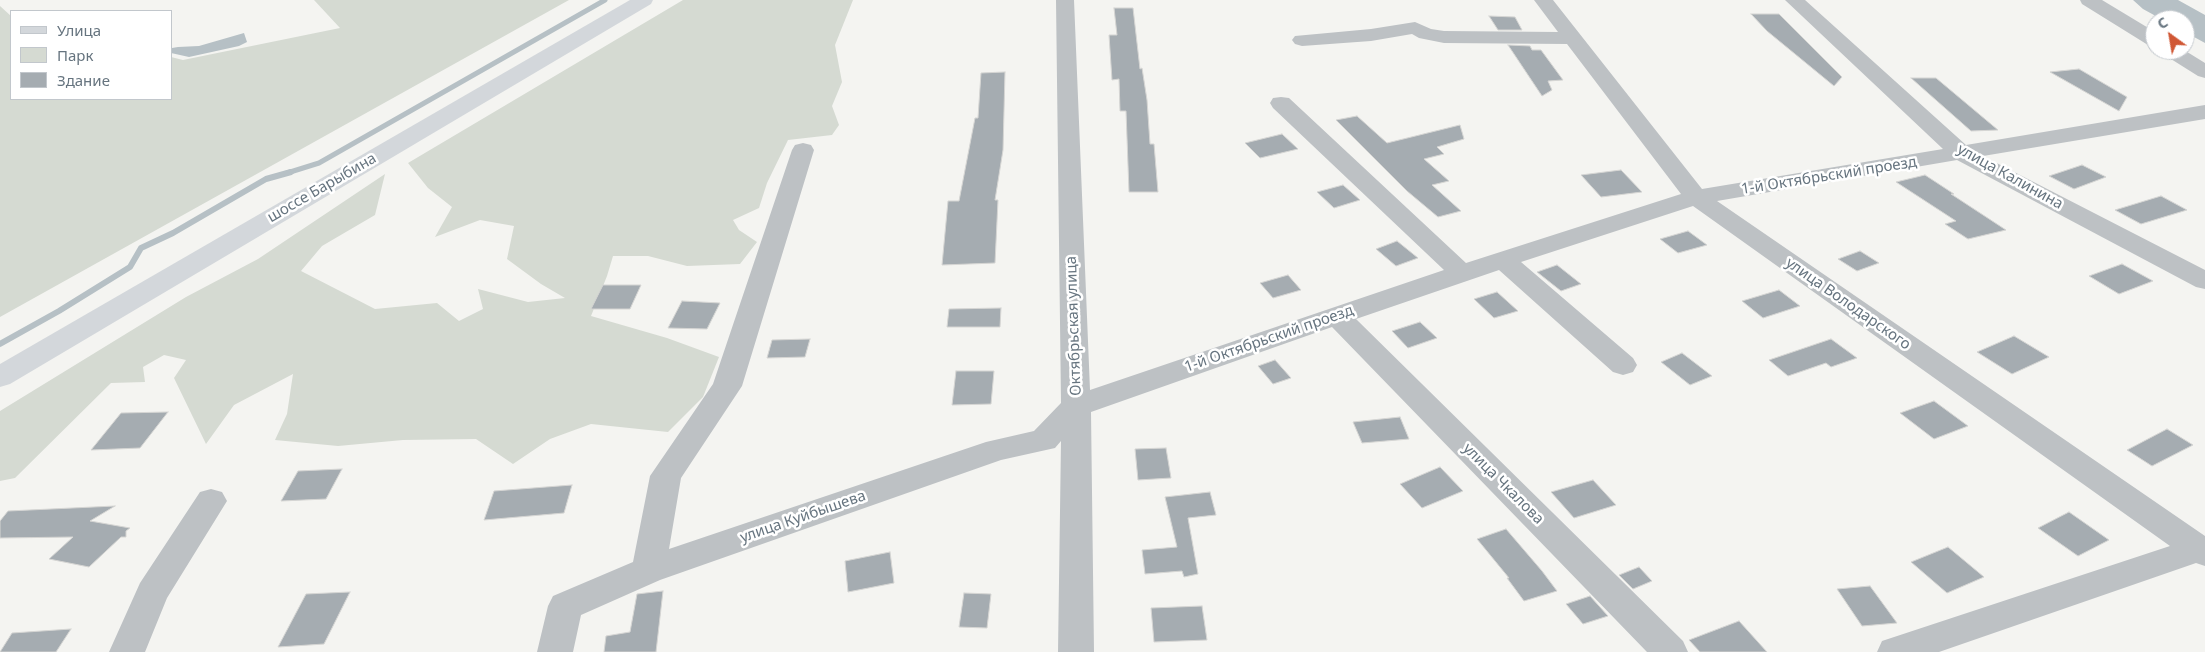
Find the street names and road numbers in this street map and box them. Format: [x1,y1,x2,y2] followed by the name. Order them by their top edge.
[1954,140,2066,214] street label: улица Калинина
[264,149,380,227] street label: шоссе Барыбина
[1740,153,1918,199] street label: 1-й Октябрьский проезд
[1782,254,1914,354] street label: улица Володарского
[1063,256,1085,396] street label: Октябрьская улица
[1182,302,1356,376] street label: 1-й Октябрьский проезд
[1459,440,1547,528] street label: улица Чкалова
[738,487,868,547] street label: улица Куйбышева

